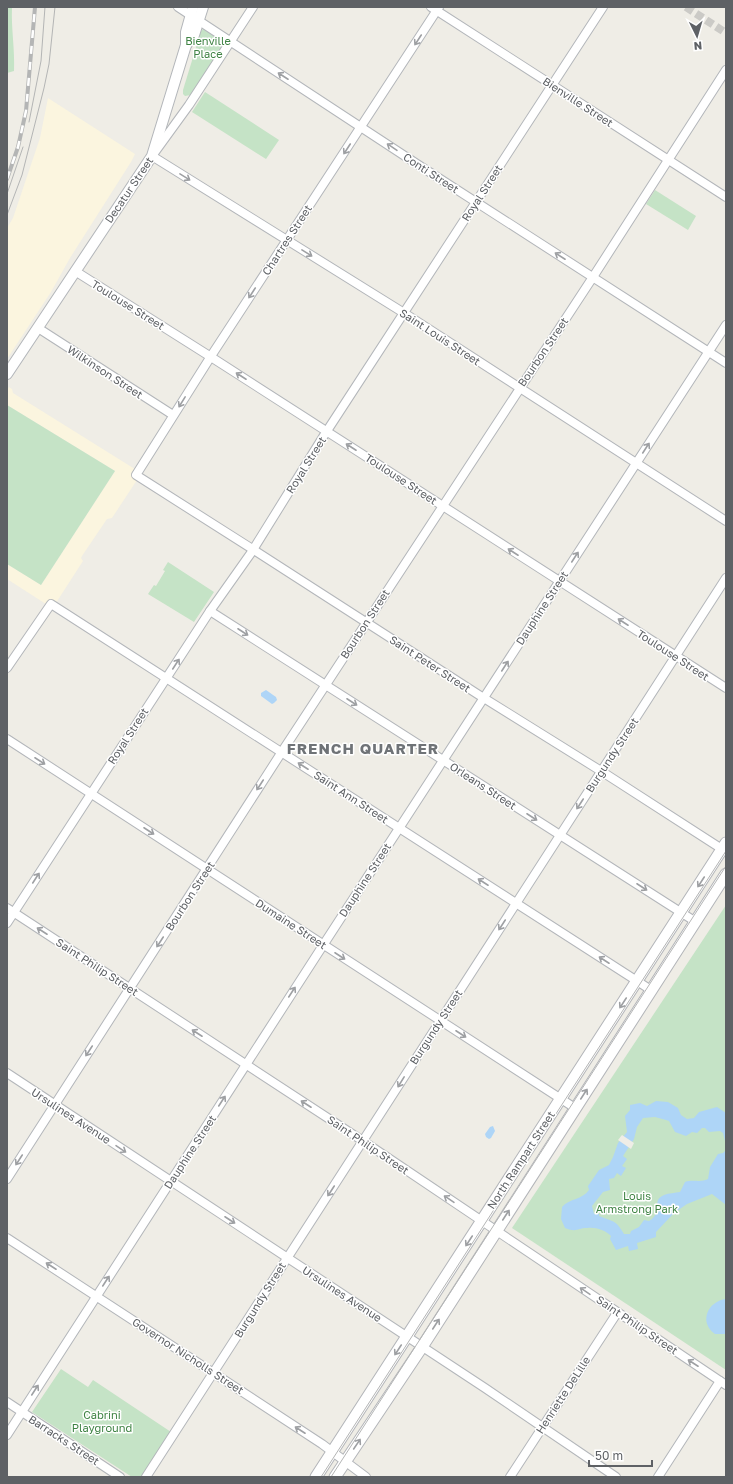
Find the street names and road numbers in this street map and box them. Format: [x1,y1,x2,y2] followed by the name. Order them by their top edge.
[541,74,616,129] street label: Bienville Street
[401,150,461,195] street label: Conti Street
[102,154,155,225] street label: Decatur Street
[459,162,505,223] street label: Royal Street
[259,202,314,277] street label: Chartres Street
[90,277,167,332] street label: Toulouse Street
[398,306,483,367] street label: Saint Louis Street
[515,315,570,389] street label: Bourbon Street
[65,342,145,401] street label: Wilkinson Street
[283,434,328,496] street label: Royal Street
[363,450,440,507] street label: Toulouse Street
[513,568,570,647] street label: Dauphine Street
[337,586,392,661] street label: Bourbon Street
[635,626,712,683] street label: Toulouse Street
[387,633,473,695] street label: Saint Peter Street
[105,705,151,766] street label: Royal Street
[583,715,641,795] street label: Burgundy Street
[448,759,519,812] street label: Orleans Street
[312,768,391,826] street label: Saint Ann Street
[336,840,393,919] street label: Dauphine Street
[162,858,217,933] street label: Bourbon Street
[253,896,329,951] street label: Dumaine Street
[54,935,141,998] street label: Saint Philip Street
[407,987,465,1067] street label: Burgundy Street
[29,1085,113,1146] street label: Ursulines Avenue
[484,1108,557,1211] street label: North Rampart Street
[161,1112,218,1191] street label: Dauphine Street
[325,1113,411,1177] street label: Saint Philip Street
[231,1260,288,1340] street label: Burgundy Street
[300,1263,384,1324] street label: Ursulines Avenue
[594,1293,680,1357] street label: Saint Philip Street
[130,1315,246,1396] street label: Governor Nicholls Street
[533,1354,592,1436] street label: Henriette DeLille
[27,1412,102,1467] street label: Barracks Street

